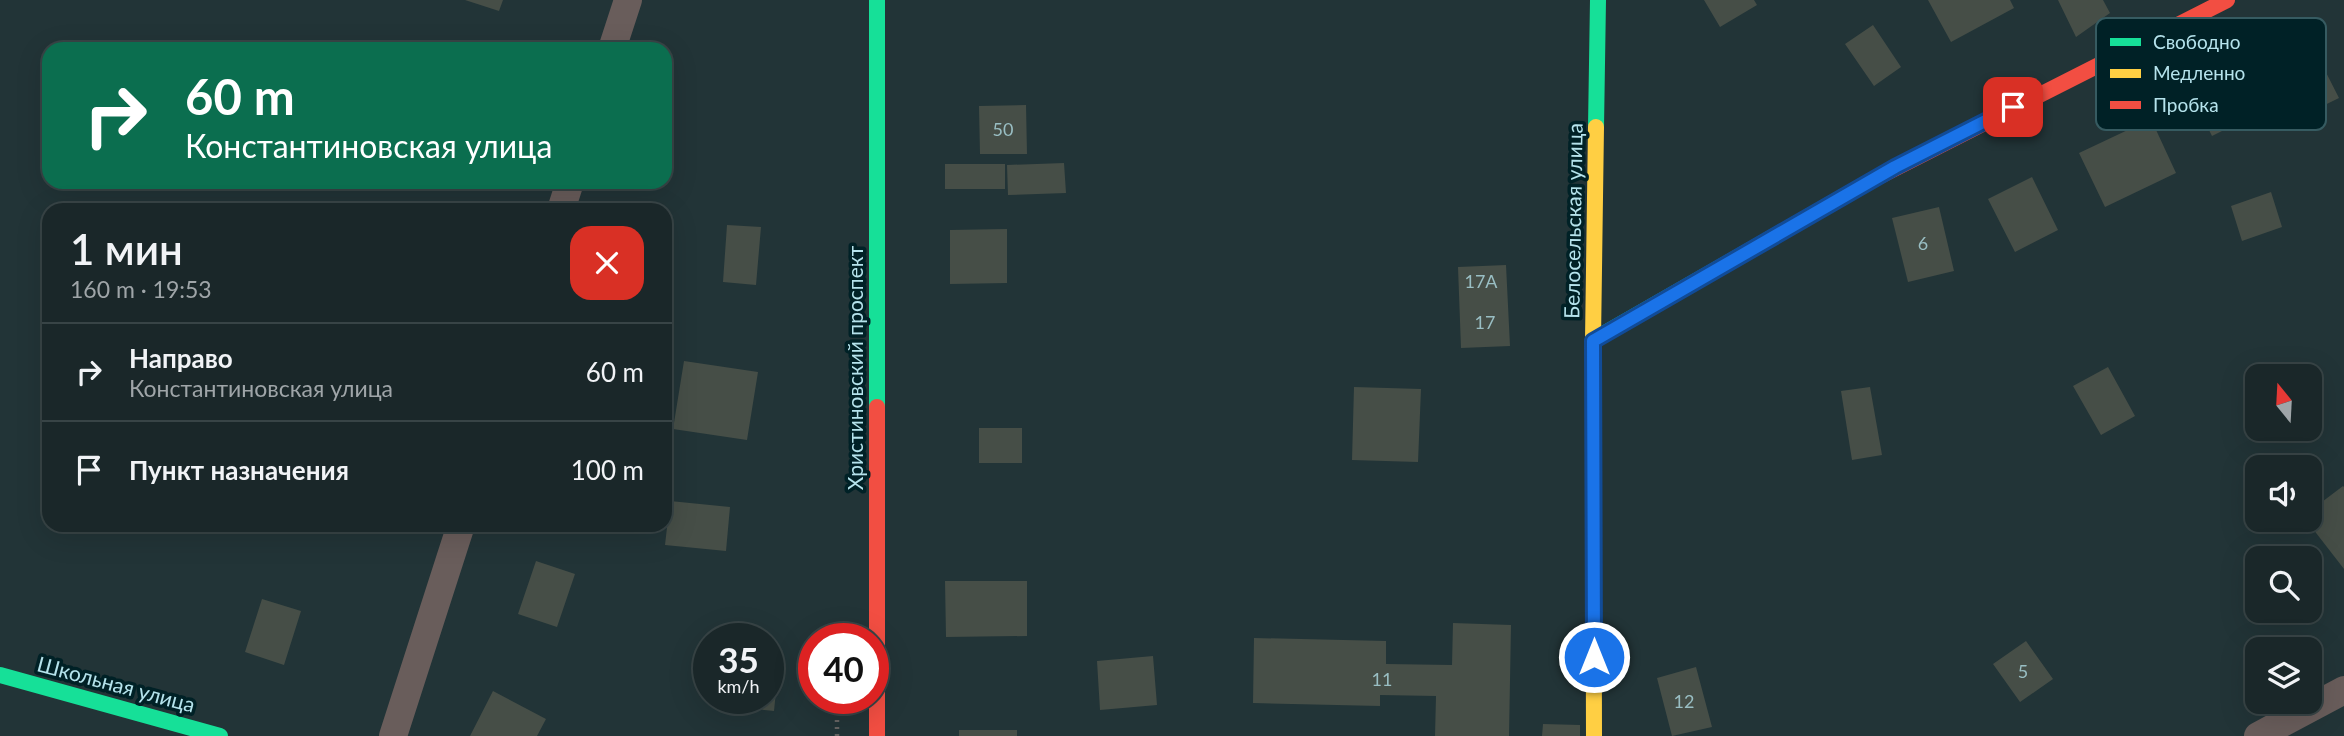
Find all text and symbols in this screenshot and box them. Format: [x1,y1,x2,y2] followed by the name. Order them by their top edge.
[2096,18,2326,130] legend
[2153,30,2241,53] text: Свободно
[2153,61,2245,84] text: Медленно
[185,67,295,125] text: 60 m
[70,70,161,161] icon: right
[1983,77,2043,137] pin
[1994,88,2032,126] icon: arrive
[2153,93,2219,116] text: Пробка
[993,118,1013,140] house number: 50
[1558,123,1587,319] street label: Белосельская улица
[185,126,552,165] text: Константиновская улица
[70,224,183,274] text: 1 мин
[570,226,644,300] button: close
[1918,232,1928,254] house number: 6
[842,245,867,490] street label: Христиновский проспект
[1464,270,1498,292] house number: 17А
[70,275,212,303] text: 160 m · 19:53
[1475,311,1495,333] house number: 17
[129,342,233,374] text: Направо
[70,353,108,391] icon: right
[586,356,644,388] text: 60 m
[2245,364,2322,441] north arrow
[2245,364,2322,714] map controls
[129,374,393,402] text: Константиновская улица
[70,451,108,489] icon: arrive
[129,454,349,486] text: Пункт назначения
[571,454,644,486] text: 100 m
[2245,455,2322,532] button: sound
[2245,546,2322,623] button: search
[1557,620,1631,694] position arrow
[798,623,889,714] speed limit sign: 40
[2245,637,2322,714] button: layers
[718,638,759,680] text: 35
[35,650,198,717] street label: Школьная улица
[2018,660,2028,682] house number: 5
[1372,668,1392,690] house number: 11
[717,675,760,697] text: km/h
[1674,690,1694,712] house number: 12

